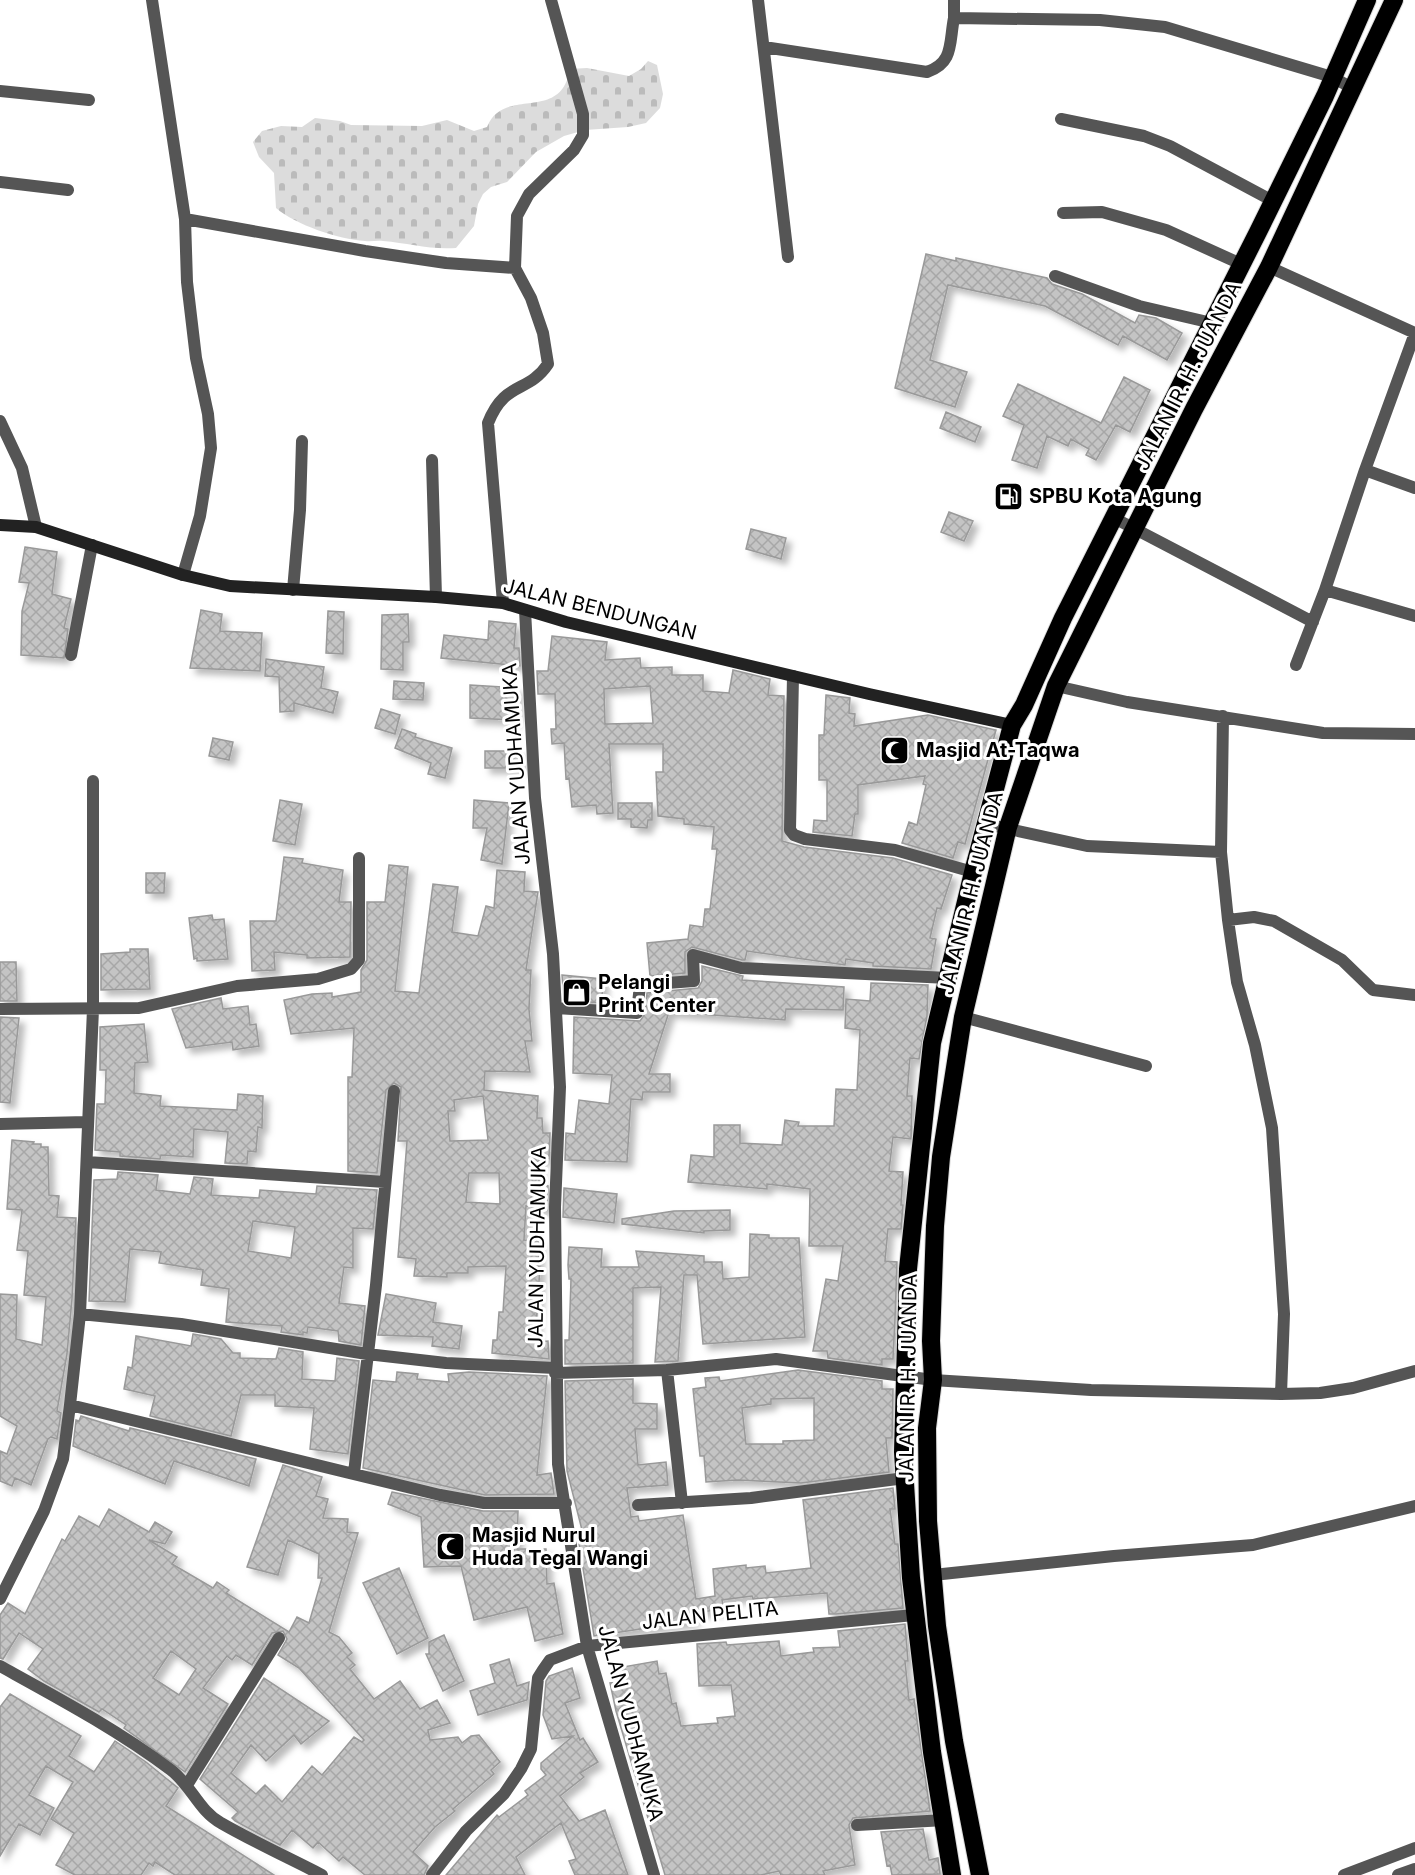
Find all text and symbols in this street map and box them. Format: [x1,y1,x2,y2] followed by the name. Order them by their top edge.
[1130,277,1246,474] street label: JALAN IR. H. JUANDA
[992,480,1024,512] fuel station icon: SPBU Kota Agung
[1029,484,1202,508] place label: SPBU Kota Agung
[501,573,699,645] street label: JALAN BENDUNGAN
[497,662,535,866] street label: JALAN YUDHAMUKA
[879,734,911,766] mosque icon: Masjid At-Taqwa
[916,738,1080,762] place label: Masjid At-Taqwa
[934,789,1008,997] street label: JALAN IR. H. JUANDA
[598,970,716,1017] place label: Pelangi Print Center
[561,977,593,1009] shop icon: Pelangi Print Center
[523,1145,551,1348] street label: JALAN YUDHAMUKA
[894,1273,922,1483] street label: JALAN IR. H. JUANDA
[472,1523,648,1570] place label: Masjid Nurul Huda Tegal Wangi
[435,1530,467,1562] mosque icon: Masjid Nurul Huda Tegal Wangi
[641,1596,780,1634] street label: JALAN PELITA
[593,1622,669,1824] street label: JALAN YUDHAMUKA

